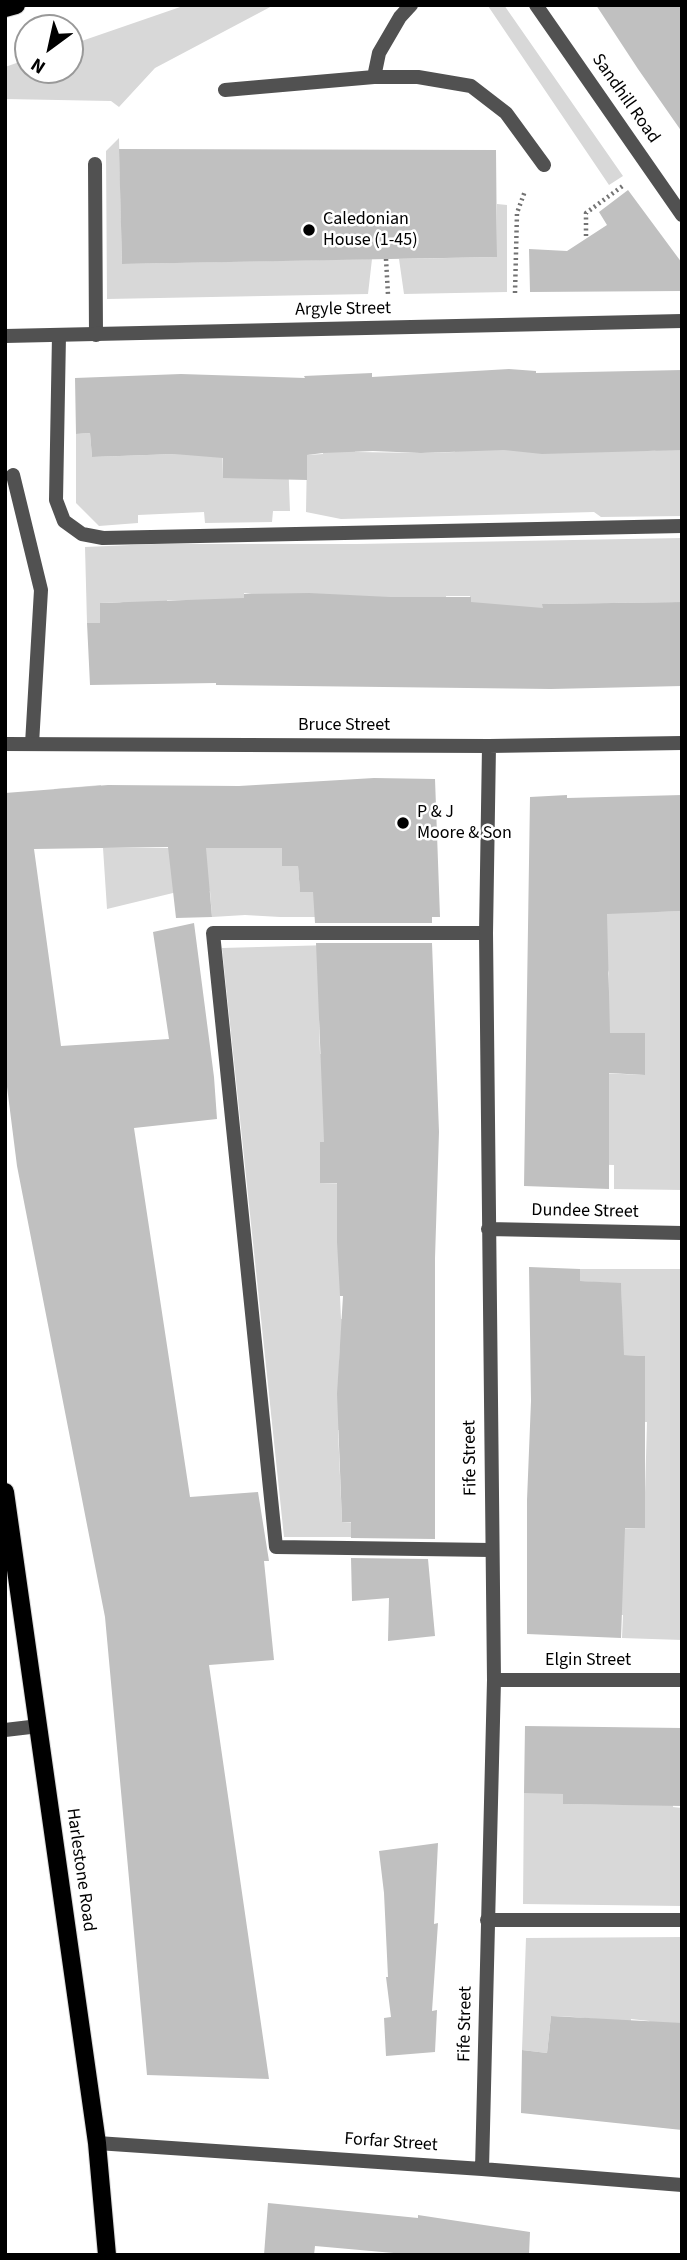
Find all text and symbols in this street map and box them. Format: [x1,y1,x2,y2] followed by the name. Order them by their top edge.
[14,14,84,84] north arrow
[586,50,664,148] street label: Sandhill Road
[26,51,51,80] text: N
[323,209,418,252] place label: Caledonian House (1-45)
[301,222,317,238] marker: Caledonian House (1-45)
[295,298,391,322] street label: Argyle Street
[298,715,390,737] street label: Bruce Street
[417,802,512,844] place label: P & J Moore & Son
[395,815,411,831] marker: P & J Moore & Son
[531,1200,639,1224] street label: Dundee Street
[460,1420,482,1496] street label: Fife Street
[545,1650,631,1672] street label: Elgin Street
[61,1807,99,1933] street label: Harlestone Road
[455,1986,477,2062] street label: Fife Street
[344,2129,438,2157] street label: Forfar Street

